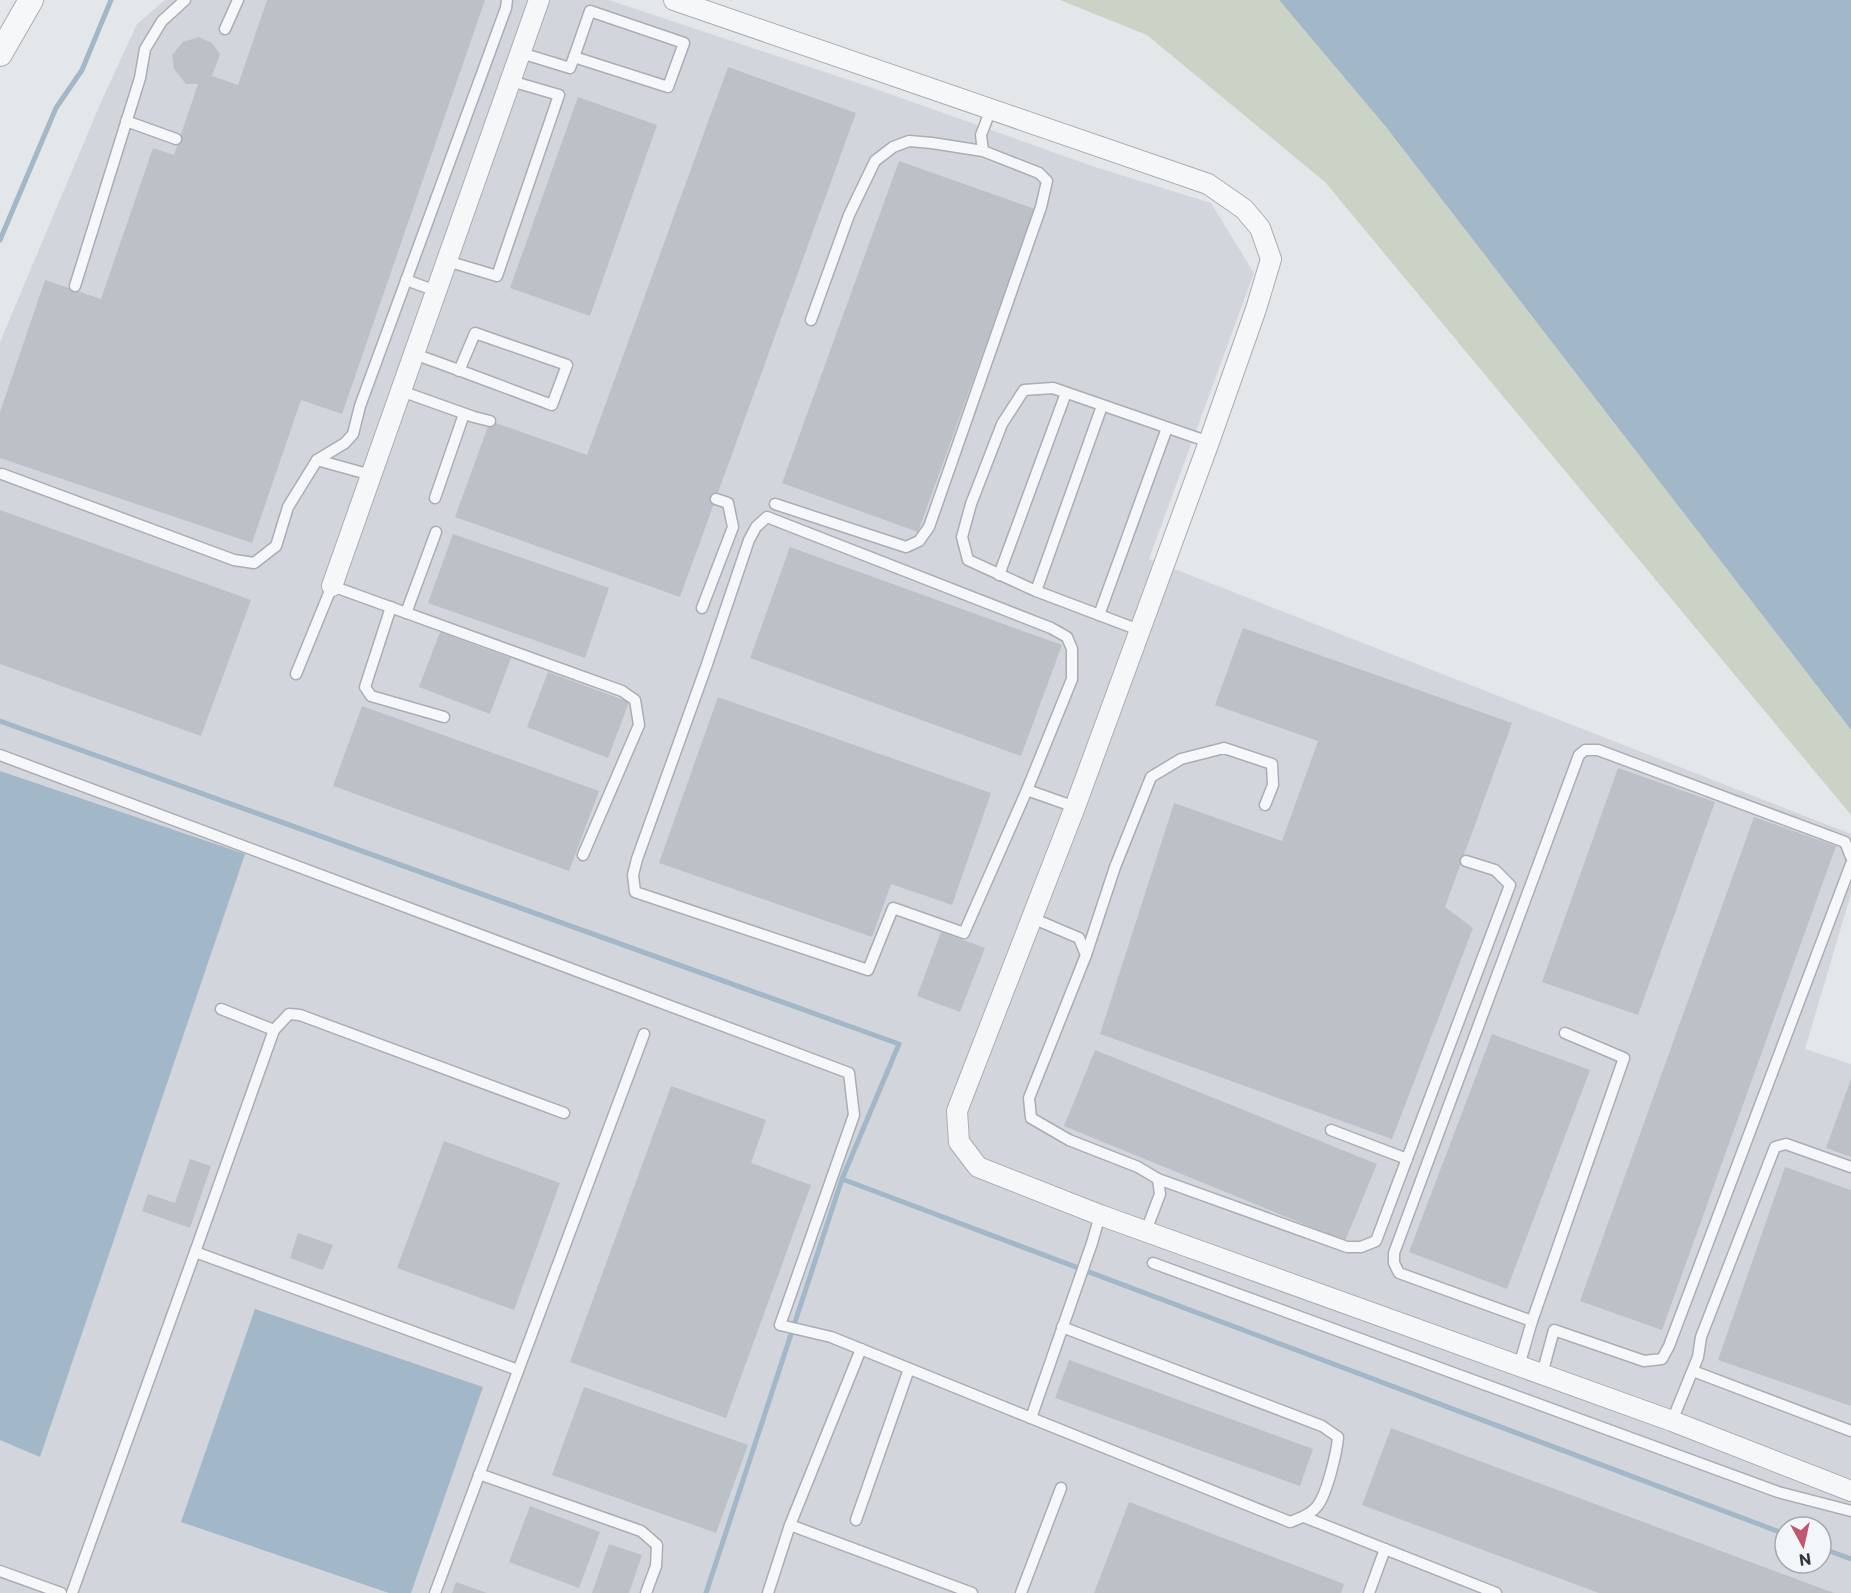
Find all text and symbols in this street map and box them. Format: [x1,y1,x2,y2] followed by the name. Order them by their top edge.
[1773,1515,1833,1575] north arrow
[1798,1550,1812,1571] text: N

